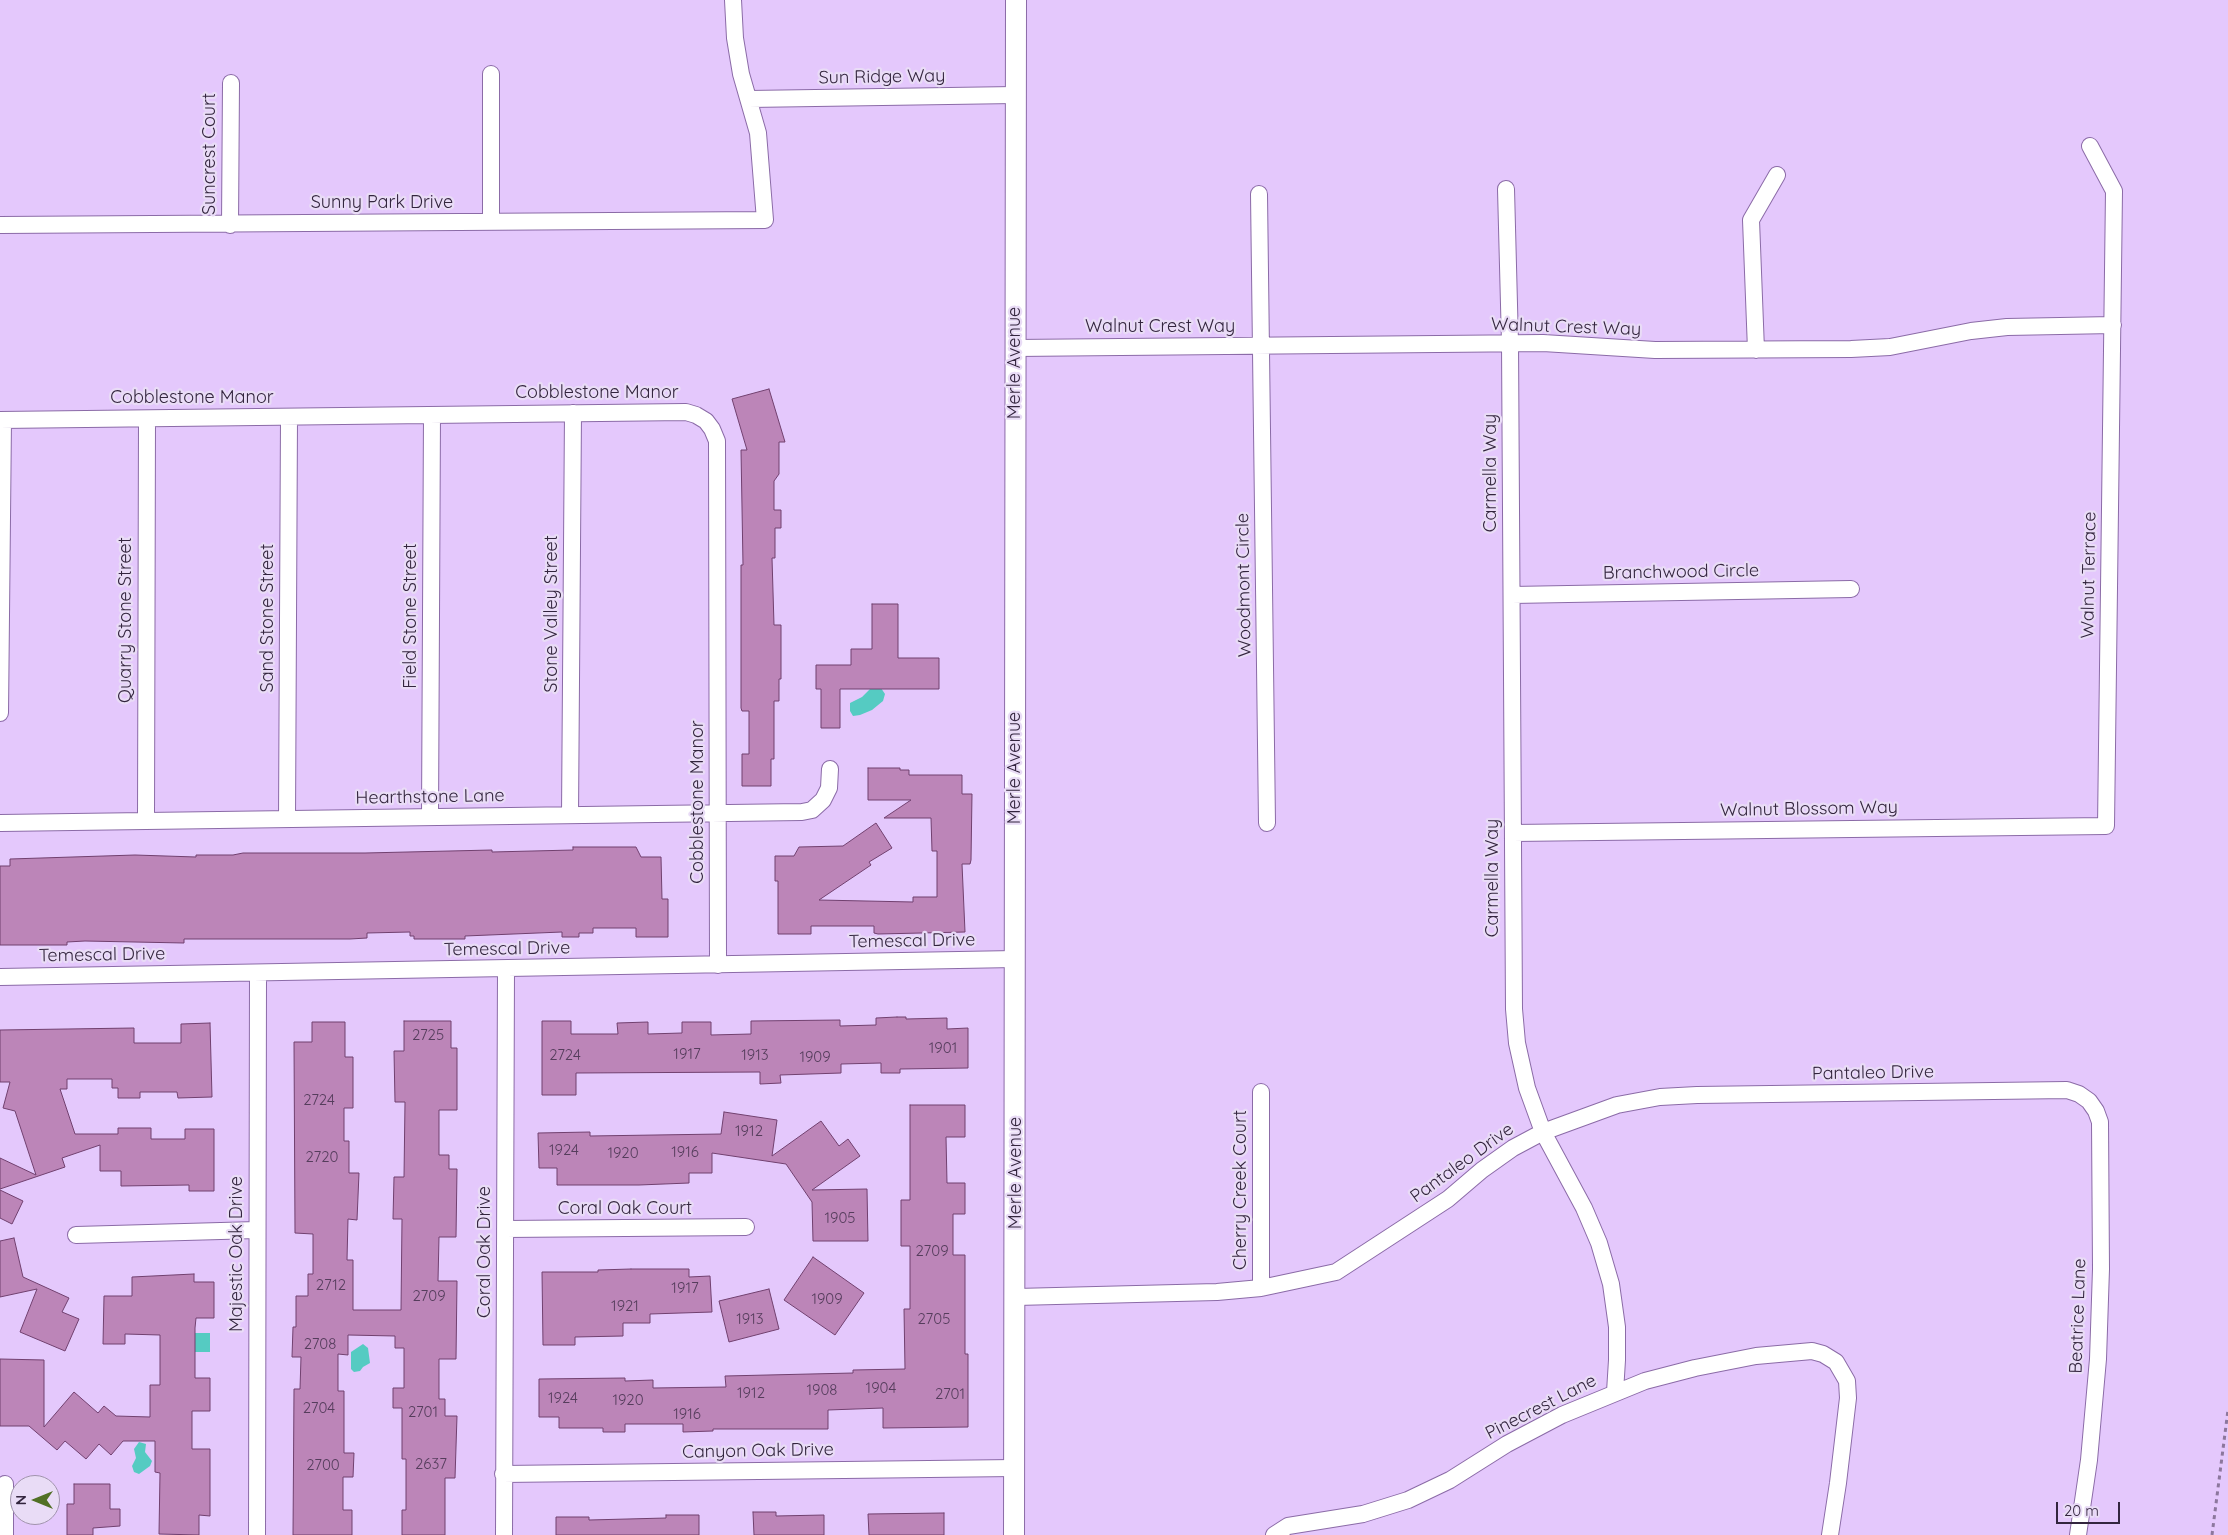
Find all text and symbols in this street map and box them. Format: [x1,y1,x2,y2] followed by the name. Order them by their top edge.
[818,65,946,89] street label: Sun Ridge Way
[199,93,221,215] street label: Suncrest Court
[311,192,453,214] street label: Sunny Park Drive
[1004,307,1026,419] street label: Merle Avenue
[1491,314,1641,340] street label: Walnut Crest Way
[1085,316,1235,338] street label: Walnut Crest Way
[515,382,679,404] street label: Cobblestone Manor
[110,387,274,409] street label: Cobblestone Manor
[1480,414,1502,532] street label: Carmella Way
[2077,511,2101,639] street label: Walnut Terrace
[1232,513,1256,657] street label: Woodmont Circle
[541,535,563,693] street label: Stone Valley Street
[115,537,137,703] street label: Quarry Stone Street
[400,543,422,689] street label: Field Stone Street
[257,544,279,692] street label: Sand Stone Street
[1603,560,1759,584] street label: Branchwood Circle
[1004,712,1026,824] street label: Merle Avenue
[687,720,709,884] street label: Cobblestone Manor
[355,785,505,809] street label: Hearthstone Lane
[1720,797,1898,821] street label: Walnut Blossom Way
[1482,819,1504,937] street label: Carmella Way
[849,929,975,953] street label: Temescal Drive
[444,937,570,961] street label: Temescal Drive
[39,943,165,967] street label: Temescal Drive
[412,1026,444,1044] house number: 2725
[929,1039,957,1057] house number: 1901
[673,1045,701,1063] house number: 1917
[549,1046,581,1064] house number: 2724
[741,1046,769,1064] house number: 1913
[799,1048,831,1066] house number: 1909
[1812,1061,1934,1085] street label: Pantaleo Drive
[303,1091,335,1109] house number: 2724
[1230,1110,1252,1270] street label: Cherry Creek Court
[1005,1117,1027,1229] street label: Merle Avenue
[1406,1118,1518,1208] street label: Pantaleo Drive
[735,1122,763,1140] house number: 1912
[549,1141,579,1159] house number: 1924
[671,1143,699,1161] house number: 1916
[607,1144,639,1162] house number: 1920
[306,1148,338,1166] house number: 2720
[226,1176,248,1332] street label: Majestic Oak Drive
[474,1186,496,1318] street label: Coral Oak Drive
[558,1198,692,1220] street label: Coral Oak Court
[824,1209,856,1227] house number: 1905
[915,1242,949,1260] house number: 2709
[2065,1258,2091,1374] street label: Beatrice Lane
[316,1276,346,1294] house number: 2712
[671,1279,699,1297] house number: 1917
[412,1287,446,1305] house number: 2709
[811,1290,843,1308] house number: 1909
[611,1297,639,1315] house number: 1921
[736,1310,764,1328] house number: 1913
[918,1310,950,1328] house number: 2705
[304,1335,336,1353] house number: 2708
[1482,1370,1600,1444] street label: Pinecrest Lane
[866,1379,896,1397] house number: 1904
[807,1381,837,1399] house number: 1908
[737,1384,765,1402] house number: 1912
[935,1385,965,1403] house number: 2701
[548,1389,578,1407] house number: 1924
[612,1391,644,1409] house number: 1920
[303,1399,335,1417] house number: 2704
[408,1403,438,1421] house number: 2701
[673,1405,701,1423] house number: 1916
[682,1439,834,1463] street label: Canyon Oak Drive
[415,1455,447,1473] house number: 2637
[306,1456,340,1474] house number: 2700
[10,1475,60,1525] north arrow
[2058,1492,2122,1524] scale bar
[12,1495,30,1505] text: N
[2064,1501,2099,1520] text: 20 m

